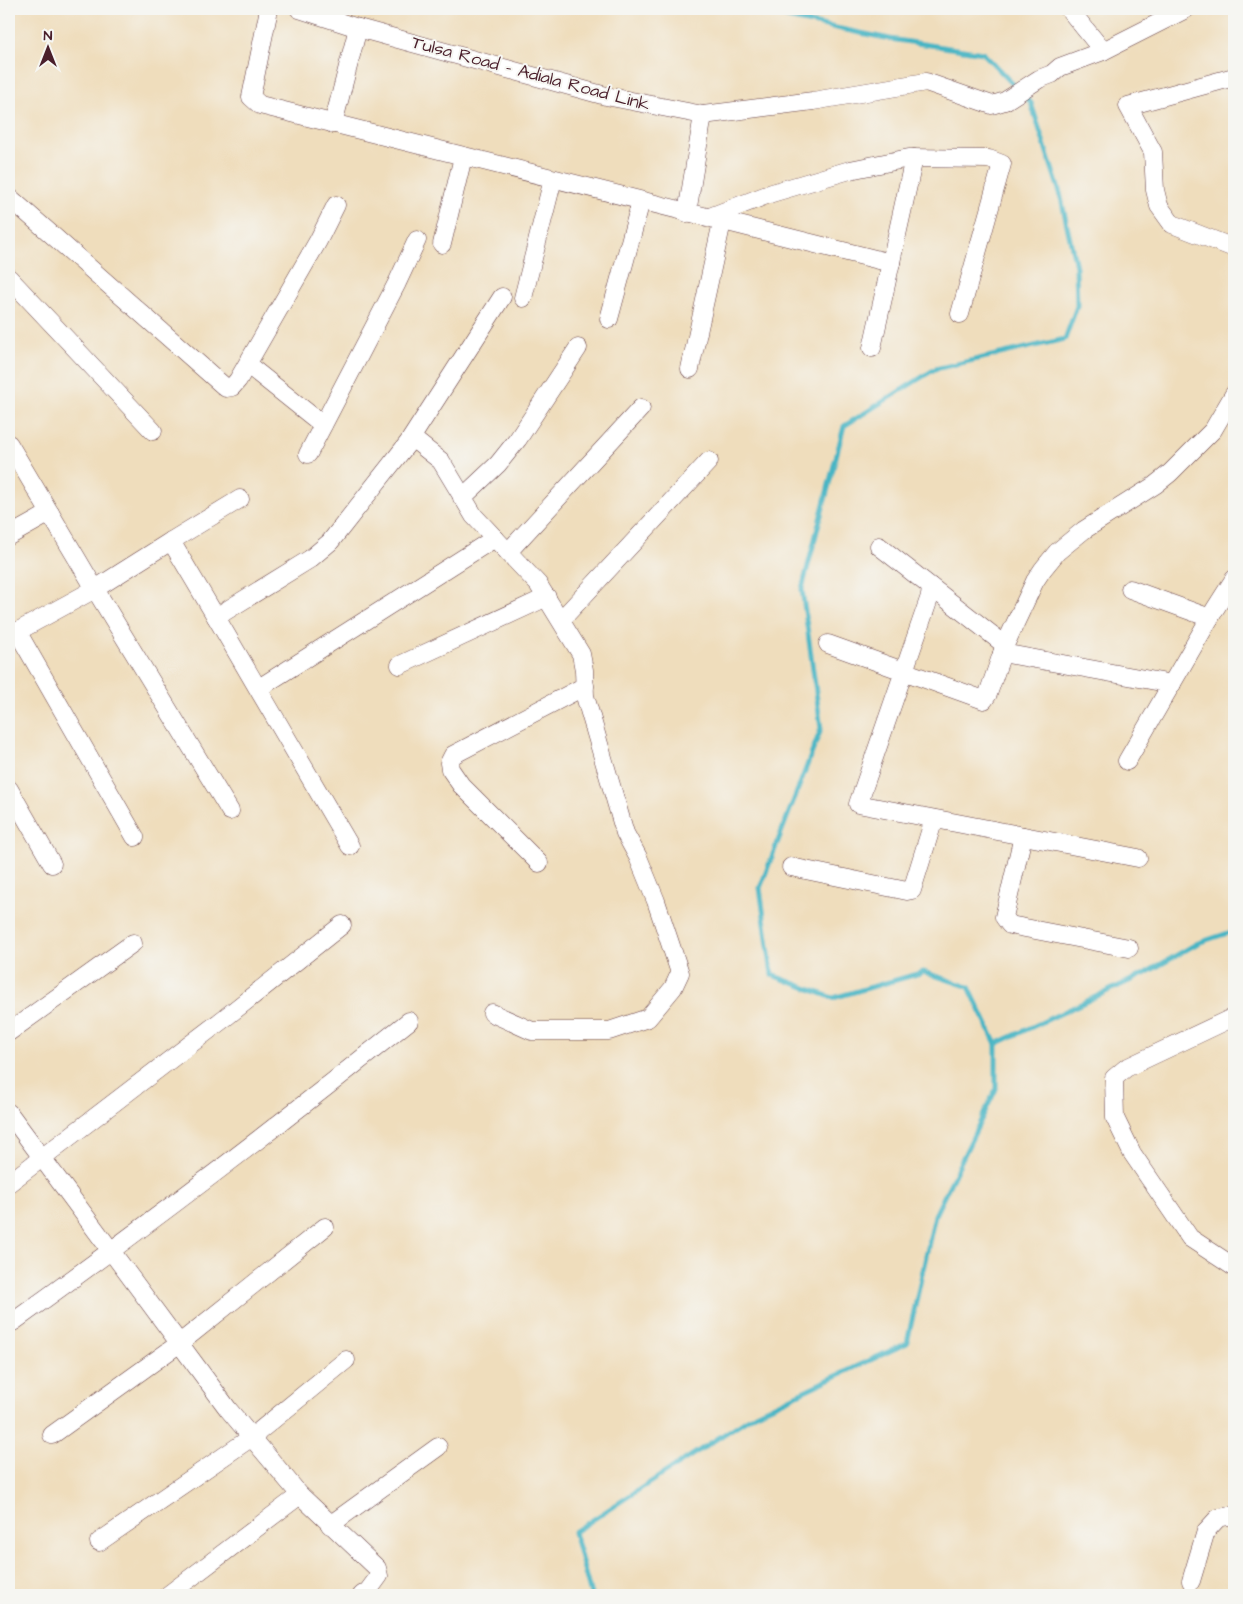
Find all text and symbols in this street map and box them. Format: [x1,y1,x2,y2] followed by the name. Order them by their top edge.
[22,22,72,72] north arrow
[44,26,53,46] text: N
[409,30,653,117] street label: Tulsa Road - Adiala Road Link

